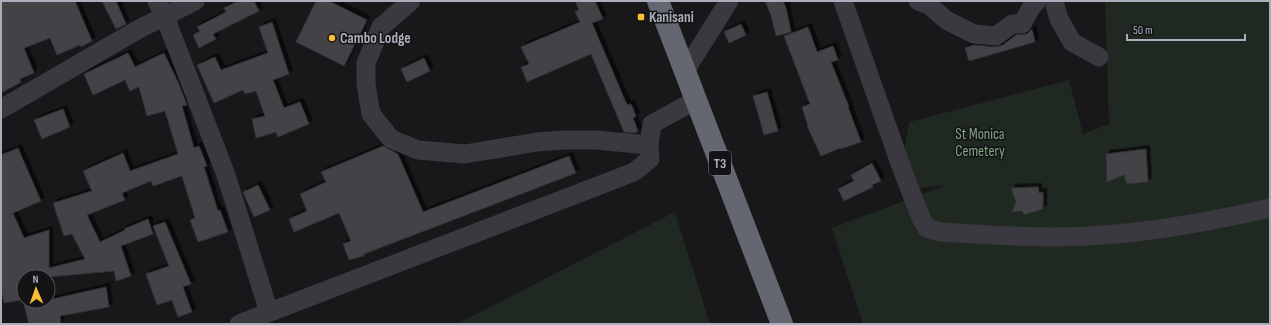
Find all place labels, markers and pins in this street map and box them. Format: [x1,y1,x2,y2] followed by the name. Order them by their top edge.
[649,8,694,27] place label: Kanisani
[636,12,646,22] marker: Kanisani
[340,29,411,48] place label: Cambo Lodge
[327,33,337,43] marker: Cambo Lodge

